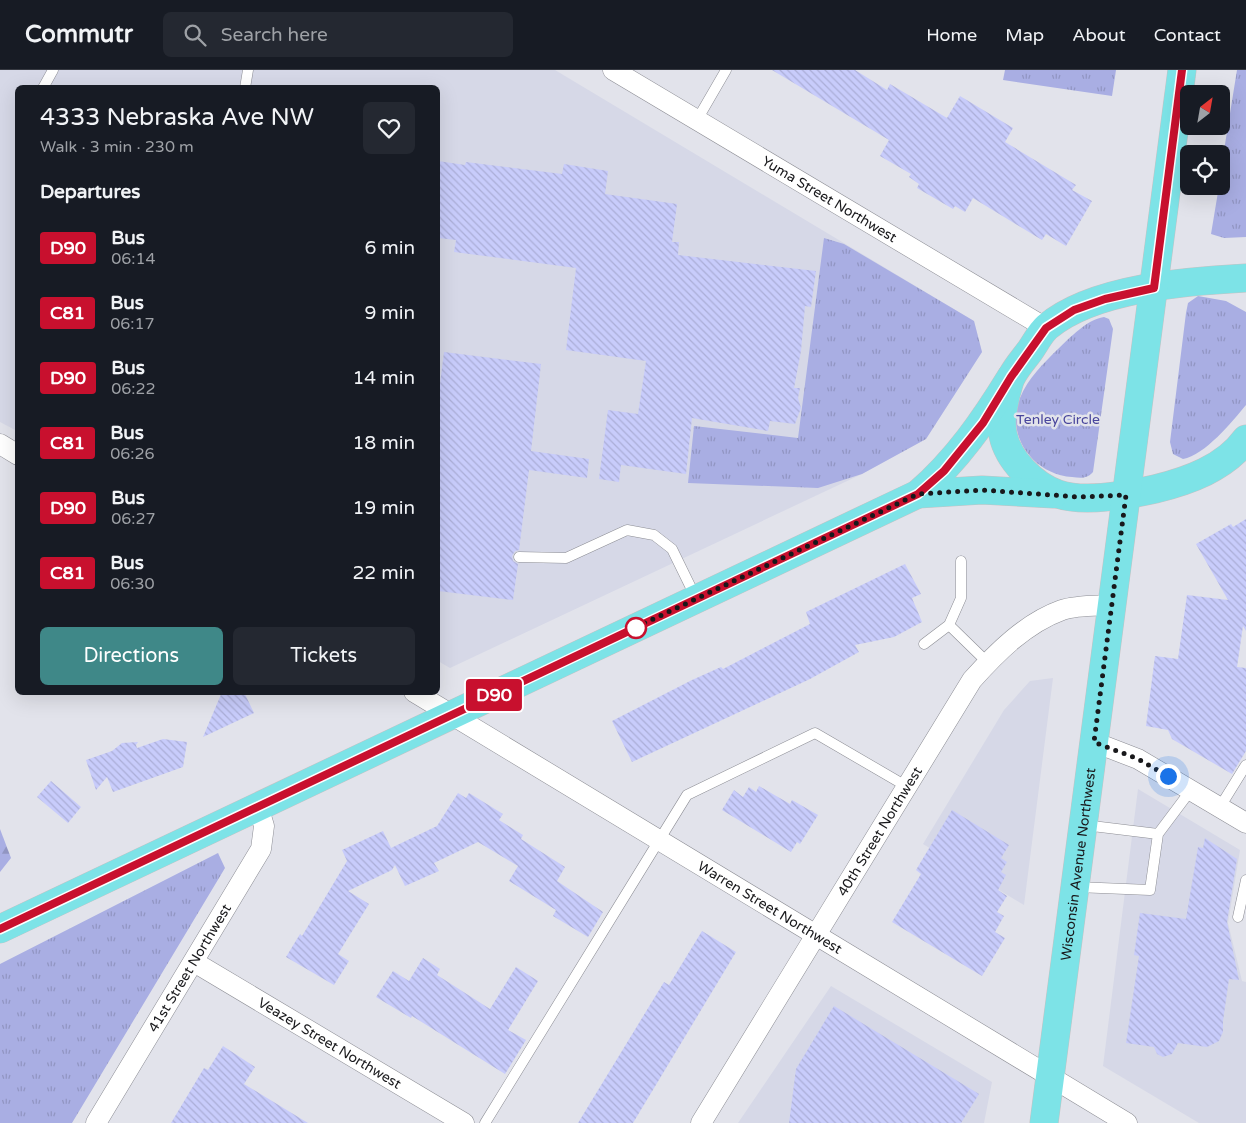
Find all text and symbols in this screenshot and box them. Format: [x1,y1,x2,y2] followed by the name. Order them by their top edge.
[163,12,513,57] search box
[25,20,133,49] text: Commutr
[181,21,209,49] icon: search
[221,24,328,46] text: Search here
[926,24,977,46] text: Home
[1005,24,1044,46] text: Map
[1072,24,1126,46] text: About
[1154,24,1221,46] text: Contact
[1180,85,1230,135] north arrow
[1180,85,1230,195] map controls
[363,102,415,154] button: heart
[40,103,314,132] text: 4333 Nebraska Ave NW
[40,137,194,157] text: Walk · 3 min · 230 m
[1180,145,1230,195] button: locate
[759,152,901,246] street label: Yuma Street Northwest
[40,181,140,203] text: Departures
[111,227,145,249] text: Bus
[50,237,86,259] text: D90
[364,237,415,259] text: 6 min
[111,249,156,269] text: 06:14
[110,292,144,314] text: Bus
[50,302,85,324] text: C81
[364,302,415,324] text: 9 min
[110,314,154,334] text: 06:17
[111,357,145,379] text: Bus
[50,367,86,389] text: D90
[352,367,415,389] text: 14 min
[111,379,156,399] text: 06:22
[1016,411,1100,428] park label: Tenley Circle
[110,422,144,444] text: Bus
[50,432,85,454] text: C81
[352,432,415,454] text: 18 min
[110,444,154,464] text: 06:26
[111,487,145,509] text: Bus
[50,497,86,519] text: D90
[352,497,415,519] text: 19 min
[111,509,156,529] text: 06:27
[110,552,144,574] text: Bus
[50,562,85,584] text: C81
[352,562,415,584] text: 22 min
[110,574,154,594] text: 06:30
[625,617,647,639] unlabelled marker
[40,627,223,685] button: Directions
[233,627,415,685] button: Tickets
[465,679,523,711] line badge: D90
[476,684,512,706] text: D90
[833,763,926,899] street label: 40th Street Northwest
[1156,764,1181,789] your location
[1057,766,1099,962] street label: Wisconsin Avenue Northwest
[695,857,846,958] street label: Warren Street Northwest
[144,900,235,1035] street label: 41st Street Northwest
[255,994,405,1093] street label: Veazey Street Northwest

